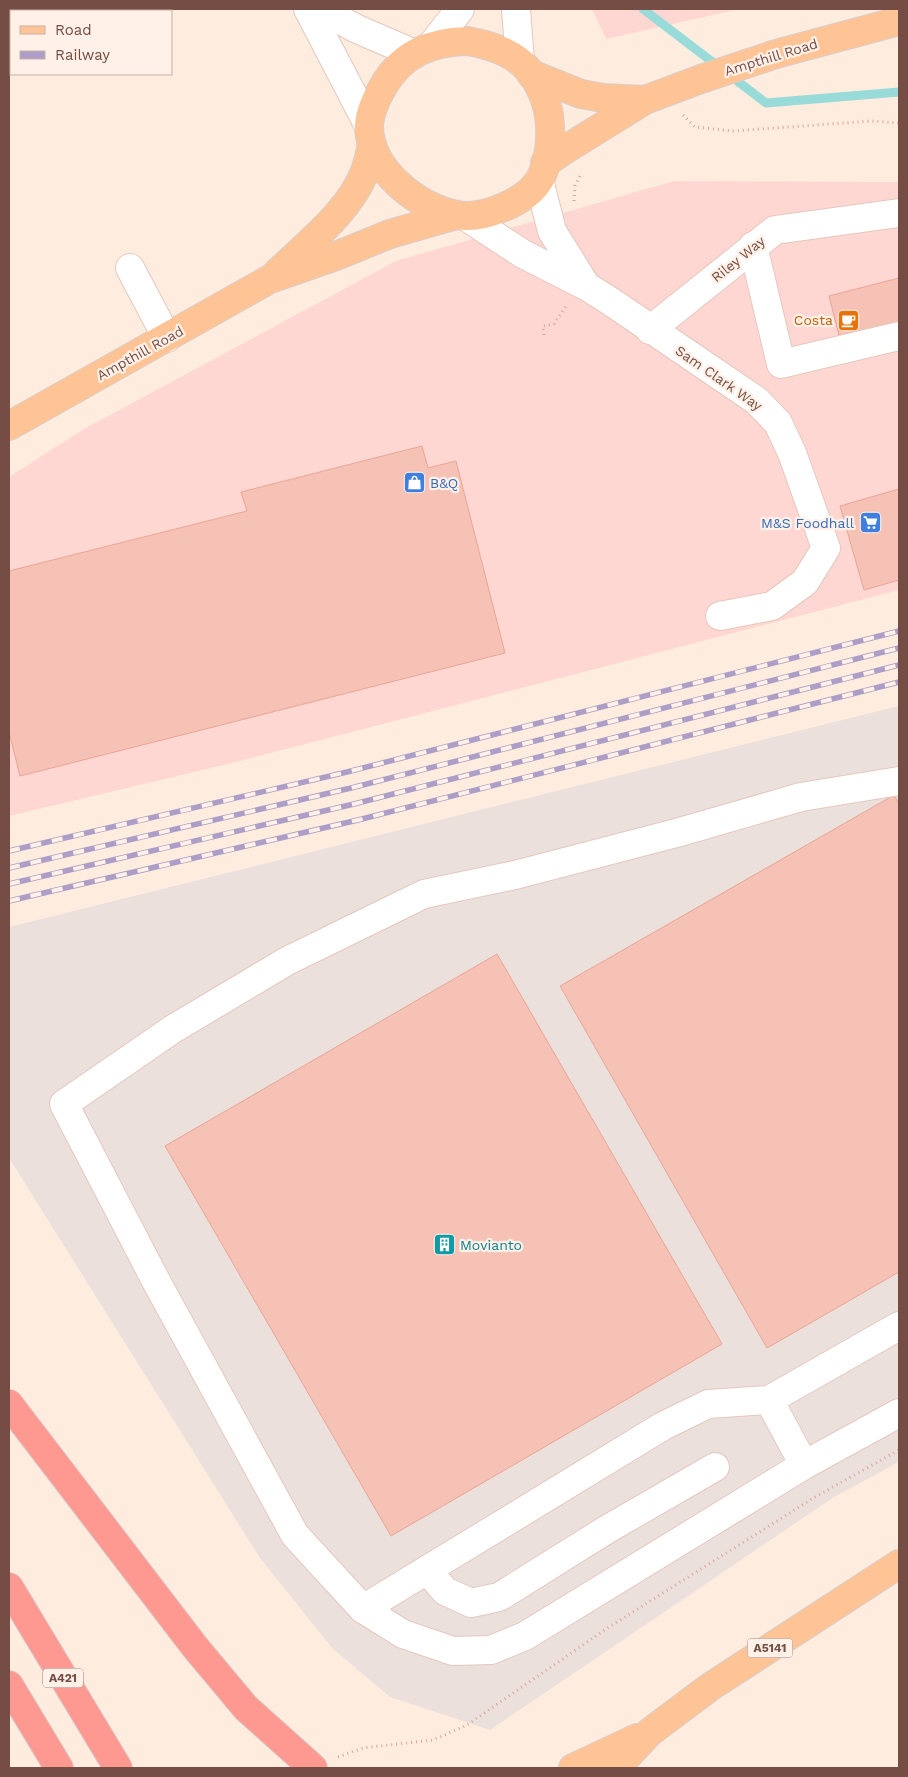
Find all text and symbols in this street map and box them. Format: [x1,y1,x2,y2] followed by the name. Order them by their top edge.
[10,10,172,75] legend
[55,21,92,39] text: Road
[723,35,819,79] street label: Ampthill Road
[55,46,110,64] text: Railway
[708,232,768,285] street label: Riley Way
[837,308,861,332] cafe icon: Costa
[794,312,833,328] place label: Costa
[94,323,186,383] street label: Ampthill Road
[673,342,766,414] street label: Sam Clark Way
[402,471,426,495] shop icon: B&Q
[430,475,458,491] place label: B&Q
[858,511,882,535] supermarket icon: M&S Foodhall
[761,515,855,531] place label: M&S Foodhall
[432,1233,456,1257] building icon: Movianto
[460,1237,522,1253] place label: Movianto
[748,1639,792,1658] road number: A5141
[43,1669,83,1688] road number: A421

